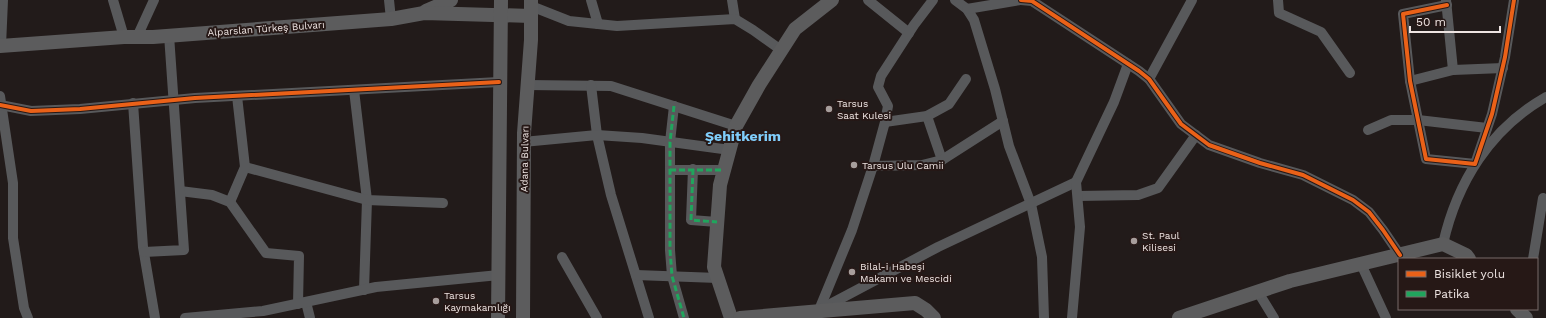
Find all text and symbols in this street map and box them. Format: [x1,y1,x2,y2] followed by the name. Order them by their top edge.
[1410,8,1500,34] scale bar
[1416,15,1446,29] text: 50 m
[207,19,325,38] street label: Alparslan Türkeş Bulvarı
[837,98,891,121] place label: Tarsus Saat Kulesi
[824,104,834,114] marker: Tarsus Saat Kulesi
[518,126,531,192] street label: Adana Bulvarı
[705,128,781,144] district label: Şehitkerim
[849,160,859,170] marker: Tarsus Ulu Camii
[862,160,944,171] place label: Tarsus Ulu Camii
[1142,230,1180,253] place label: St. Paul Kilisesi
[1129,236,1139,246] marker: St. Paul Kilisesi
[1398,258,1538,310] legend
[860,261,952,284] place label: Bilal-i Habeşi Makamı ve Mescidi
[847,267,857,277] marker: Bilal-i Habeşi Makamı ve Mescidi
[1434,267,1505,281] text: Bisiklet yolu
[1434,287,1470,301] text: Patika
[444,290,511,313] place label: Tarsus Kaymakamlığı
[431,296,441,306] marker: Tarsus Kaymakamlığı

